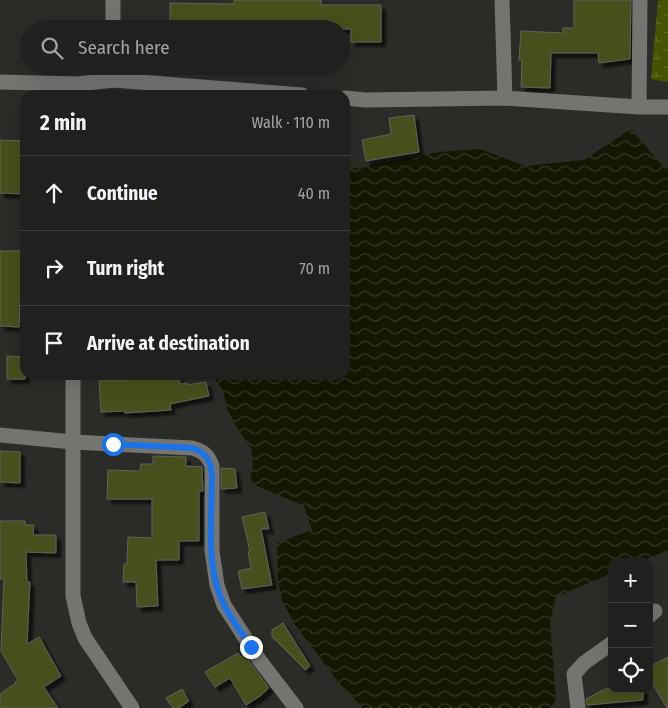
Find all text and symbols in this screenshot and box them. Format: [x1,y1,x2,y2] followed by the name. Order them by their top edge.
[20,20,350,75] search box
[38,34,66,62] icon: search
[78,36,170,59] text: Search here
[40,110,87,136] text: 2 min
[252,113,330,132] text: Walk · 110 m
[40,179,68,207] icon: ahead
[87,182,158,205] text: Continue
[298,184,330,203] text: 40 m
[40,254,68,282] icon: right
[87,257,164,280] text: Turn right
[299,259,330,278] text: 70 m
[40,329,68,357] icon: arrive
[87,332,250,355] text: Arrive at destination
[102,433,125,456] route start
[608,558,653,693] map controls
[608,558,653,603] button: +
[608,603,653,648] button: −
[240,636,263,659] route end
[608,648,653,693] button: locate

